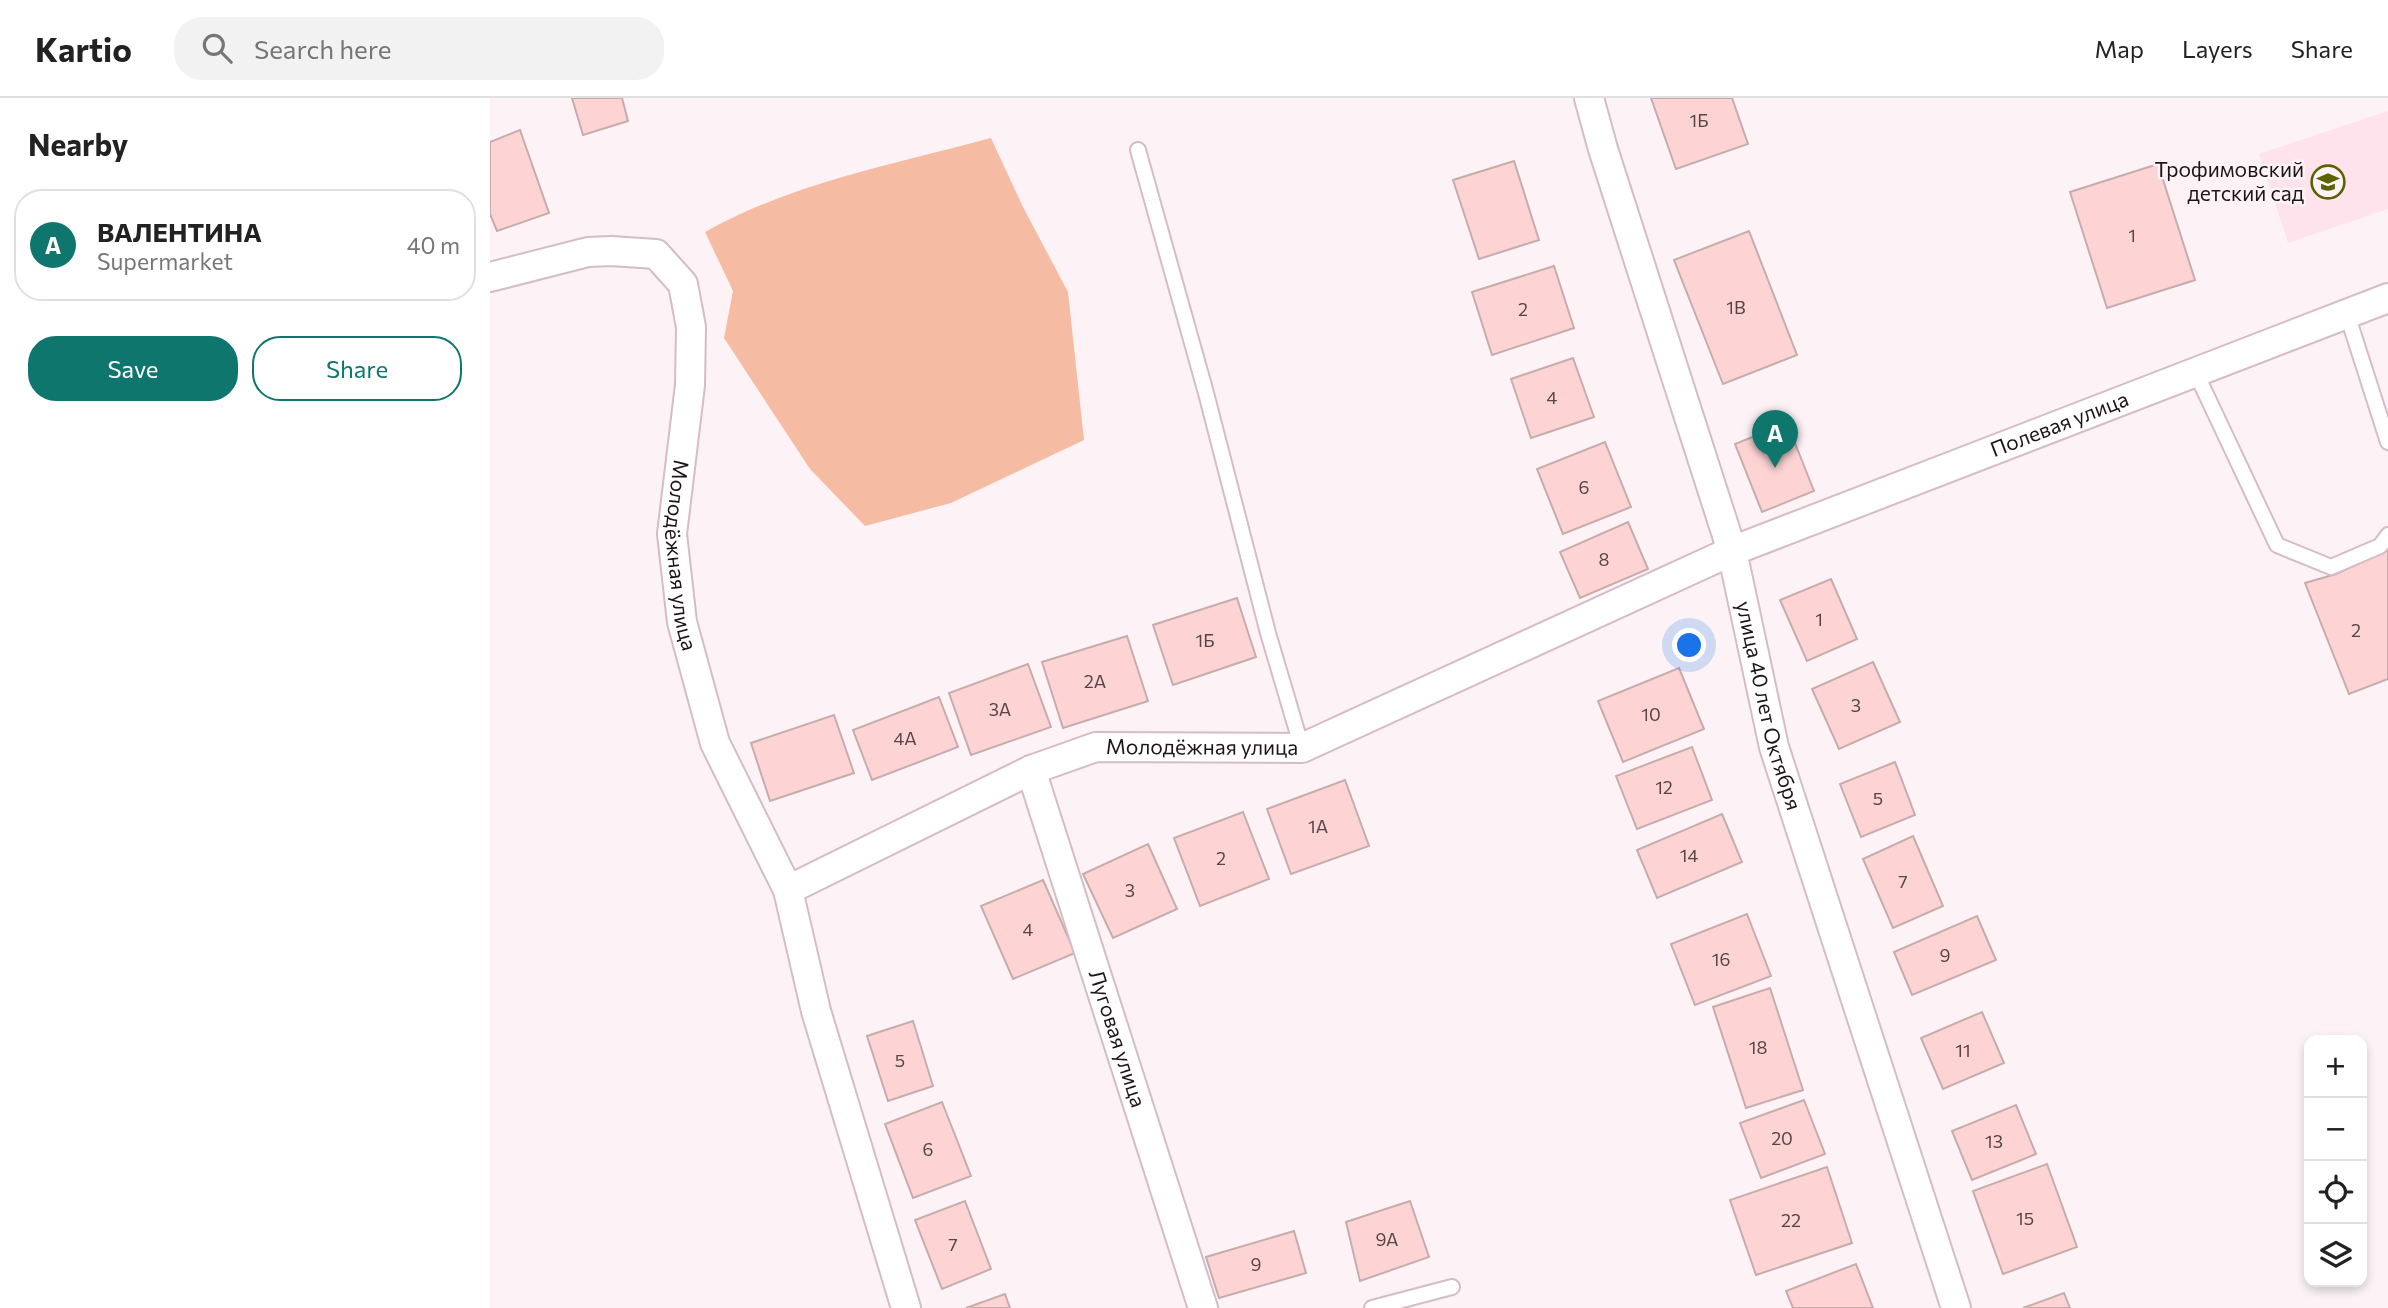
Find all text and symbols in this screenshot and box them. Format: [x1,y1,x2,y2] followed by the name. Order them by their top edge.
[174,17,664,80] search box
[35,28,132,69] text: Kartio
[198,29,236,67] icon: search
[254,33,391,64] text: Search here
[2095,34,2144,63] text: Map
[2182,34,2253,63] text: Layers
[2291,34,2353,63] text: Share
[1690,109,1708,131] house number: 1Б
[28,125,128,162] text: Nearby
[2155,156,2304,205] place label: Трофимовский детский сад
[2309,163,2347,201] school or university icon: Трофимовский детский сад
[97,216,262,247] text: ВАЛЕНТИНА
[2128,224,2136,246] house number: 1
[45,231,61,259] text: A
[407,231,460,259] text: 40 m
[97,247,233,275] text: Supermarket
[1726,296,1746,318] house number: 1В
[1518,298,1528,320] house number: 2
[28,336,238,401] button: Save
[252,336,462,401] button: Share
[1986,385,2132,461] street label: Полевая улица
[1547,386,1558,408] house number: 4
[1752,410,1798,468] pin: A
[660,459,703,653] street label: Молодёжная улица
[1579,476,1589,498] house number: 6
[1599,548,1610,570] house number: 8
[1732,599,1808,813] street label: улица 40 лет Октября
[1815,608,1823,630] house number: 1
[2351,619,2361,641] house number: 2
[1672,628,1706,662] your location
[1196,629,1214,651] house number: 1Б
[1084,670,1106,692] house number: 2А
[1851,694,1861,716] house number: 3
[989,698,1011,720] house number: 3А
[1641,703,1661,725] house number: 10
[893,727,917,749] house number: 4А
[1106,733,1298,759] street label: Молодёжная улица
[1655,776,1673,798] house number: 12
[1873,787,1883,809] house number: 5
[1308,815,1328,837] house number: 1А
[1680,844,1698,866] house number: 14
[1216,847,1226,869] house number: 2
[1898,870,1908,892] house number: 7
[1125,879,1135,901] house number: 3
[1023,918,1034,940] house number: 4
[1940,944,1950,966] house number: 9
[1712,948,1730,970] house number: 16
[1085,966,1152,1110] street label: Луговая улица
[2304,1035,2367,1287] map controls
[2304,1035,2367,1098] button: +
[1749,1036,1767,1058] house number: 18
[1955,1039,1971,1061] house number: 11
[895,1049,905,1071] house number: 5
[2304,1098,2367,1161] button: −
[1771,1127,1793,1149] house number: 20
[1985,1130,2003,1152] house number: 13
[923,1138,933,1160] house number: 6
[2304,1161,2367,1224] button: locate
[2016,1207,2034,1229] house number: 15
[1781,1209,1801,1231] house number: 22
[2304,1224,2367,1287] button: layers
[1376,1228,1398,1250] house number: 9А
[948,1233,958,1255] house number: 7
[1251,1253,1261,1275] house number: 9

